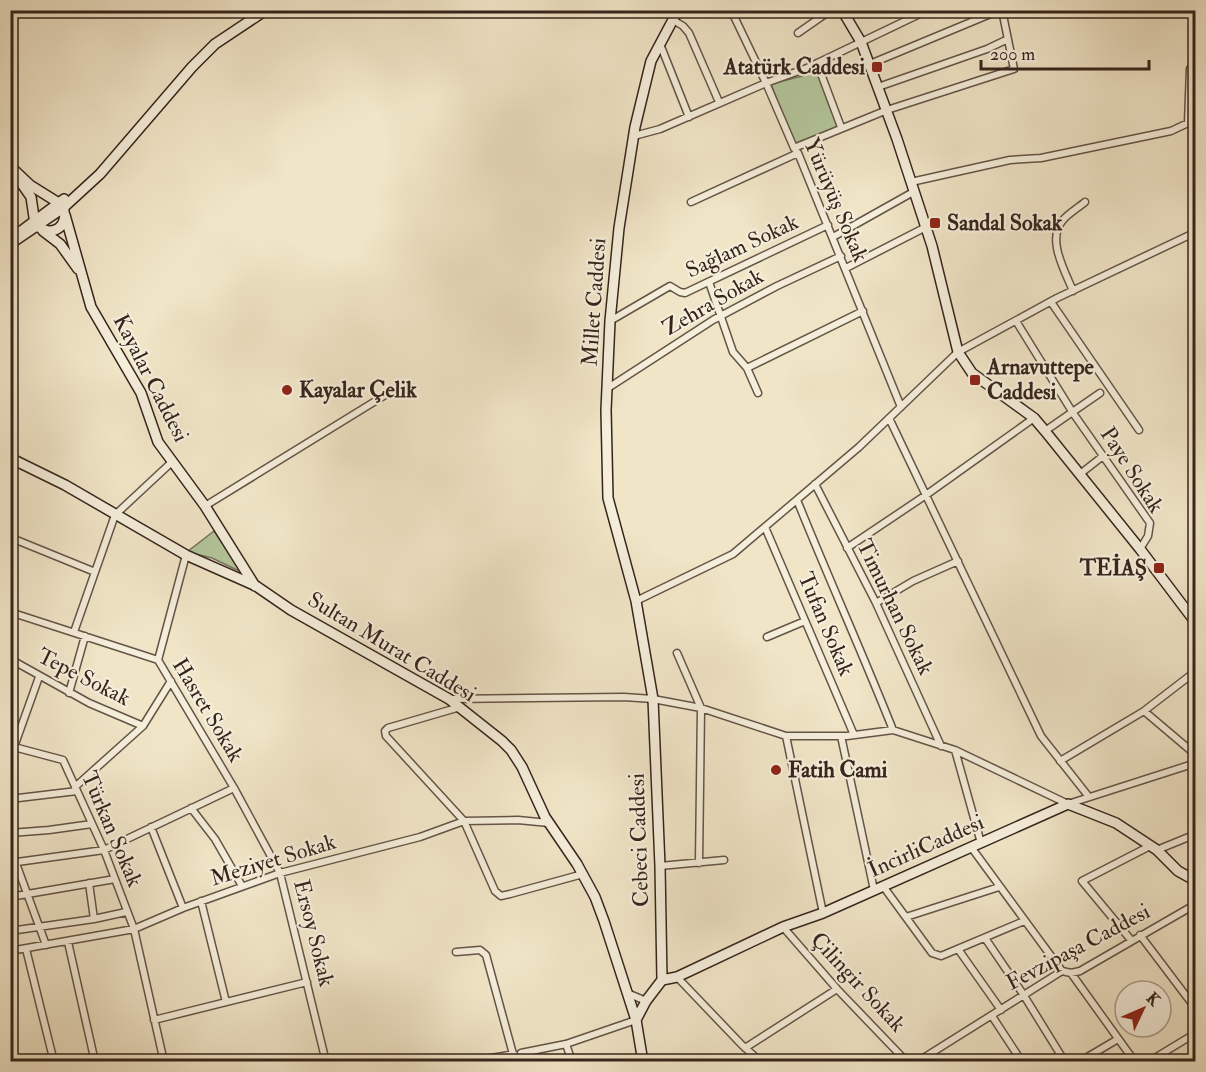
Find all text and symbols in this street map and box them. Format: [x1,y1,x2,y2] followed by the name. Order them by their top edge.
[981,33,1149,71] scale bar
[990,43,1035,66] text: 200 m
[723,53,865,81] place label: Atatürk Caddesi
[870,60,884,74] marker: Atatürk Caddesi
[797,134,875,267] street label: Yürüyüş Sokak
[681,208,803,284] street label: Sağlam Sokak
[947,209,1063,237] place label: Sandal Sokak
[928,216,942,230] marker: Sandal Sokak
[576,237,612,367] street label: Millet Caddesi
[658,262,769,342] street label: Zehra Sokak
[107,309,195,447] street label: Kayalar Caddesi
[986,353,1095,406] place label: Arnavuttepe Caddesi
[968,373,982,387] marker: Arnavuttepe Caddesi
[299,376,417,405] place label: Kayalar Çelik
[280,383,294,397] marker: Kayalar Çelik
[1094,422,1170,519] street label: Paye Sokak
[850,535,940,680] street label: Timurhan Sokak
[1079,553,1147,582] place label: TEİAŞ
[1152,561,1166,575] marker: TEİAŞ
[792,568,861,681] street label: Tufan Sokak
[303,586,482,708] street label: Sultan Murat Caddesi
[32,642,135,713] street label: Tepe Sokak
[166,653,250,767] street label: Hasret Sokak
[788,756,888,784] place label: Fatih Cami
[769,763,783,777] marker: Fatih Cami
[75,767,149,892] street label: Türkan Sokak
[623,772,655,907] street label: Cebeci Caddesi
[864,808,988,884] street label: İncirliCaddesi
[207,828,340,892] street label: Meziyet Sokak
[287,877,341,990] street label: Ersoy Sokak
[1001,897,1155,998] street label: Fevzipaşa Caddesi
[805,926,912,1038] street label: Çilingir Sokak
[1113,979,1173,1039] north arrow
[1142,988,1165,1011] text: K

